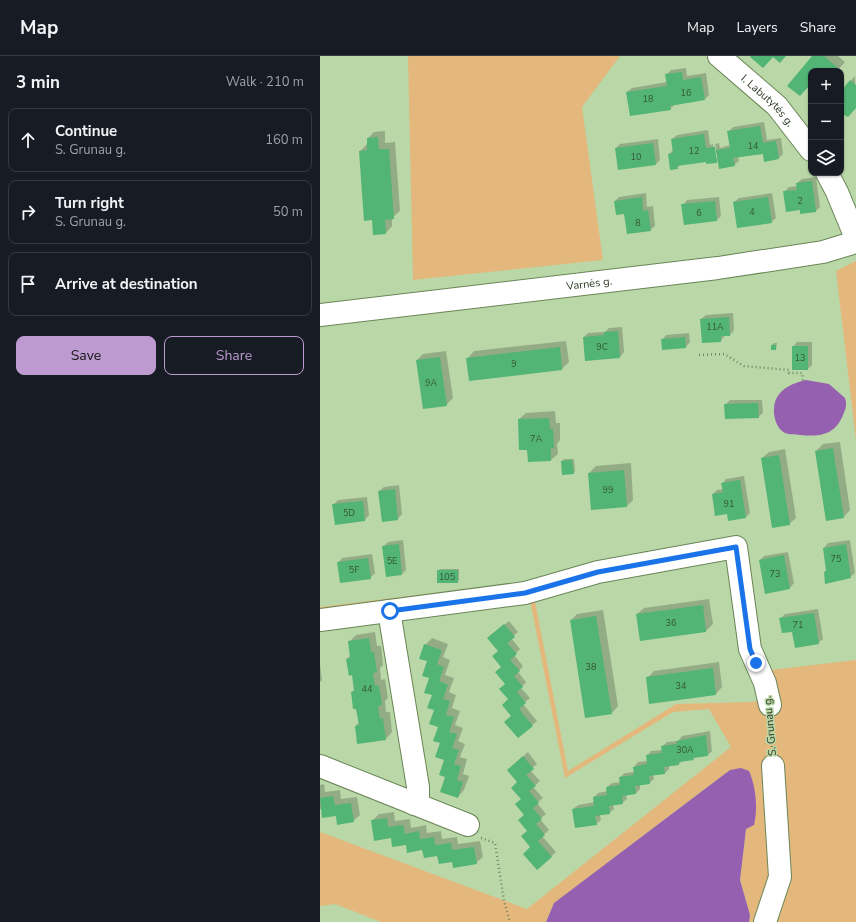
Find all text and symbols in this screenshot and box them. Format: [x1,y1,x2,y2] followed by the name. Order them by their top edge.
[20,15,58,41] text: Map
[687,18,714,37] text: Map
[736,18,778,37] text: Layers
[800,18,836,37] text: Share
[808,68,844,176] map controls
[808,68,844,104] button: +
[16,71,60,94] text: 3 min
[738,71,798,130] street label: I. Labutytės g.
[226,73,304,91] text: Walk · 210 m
[681,87,691,99] house number: 16
[643,93,653,105] house number: 18
[808,104,844,140] button: −
[55,121,117,141] text: Continue
[17,129,39,151] icon: ahead
[265,131,303,149] text: 160 m
[748,140,759,152] house number: 14
[808,140,844,176] button: layers
[55,141,126,159] text: S. Grunau g.
[689,145,699,157] house number: 12
[631,151,641,163] house number: 10
[55,193,124,213] text: Turn right
[797,195,803,207] house number: 2
[17,201,39,223] icon: right
[273,203,303,221] text: 50 m
[749,206,755,218] house number: 4
[696,207,702,219] house number: 6
[55,213,126,231] text: S. Grunau g.
[635,217,641,229] house number: 8
[17,273,39,295] icon: arrive
[564,273,613,293] street label: Varnės g.
[55,274,198,294] text: Arrive at destination
[706,321,724,333] house number: 11A
[16,336,156,375] button: Save
[164,336,304,375] button: Share
[596,341,608,353] house number: 9C
[795,352,805,364] house number: 13
[511,358,517,370] house number: 9
[425,377,437,389] house number: 9A
[530,433,542,445] house number: 7A
[603,484,613,496] house number: 99
[724,498,734,510] house number: 91
[343,507,355,519] house number: 5D
[831,553,841,565] house number: 75
[387,555,397,567] house number: 5E
[349,564,359,576] house number: 5F
[770,568,780,580] house number: 73
[439,571,455,583] house number: 105
[381,602,399,620] route start
[666,617,676,629] house number: 36
[793,619,803,631] house number: 71
[747,654,765,672] route end
[586,661,596,673] house number: 38
[676,680,687,692] house number: 34
[362,683,373,695] house number: 44
[760,695,780,757] street label: S. Grunau g.
[676,744,694,756] house number: 30A

